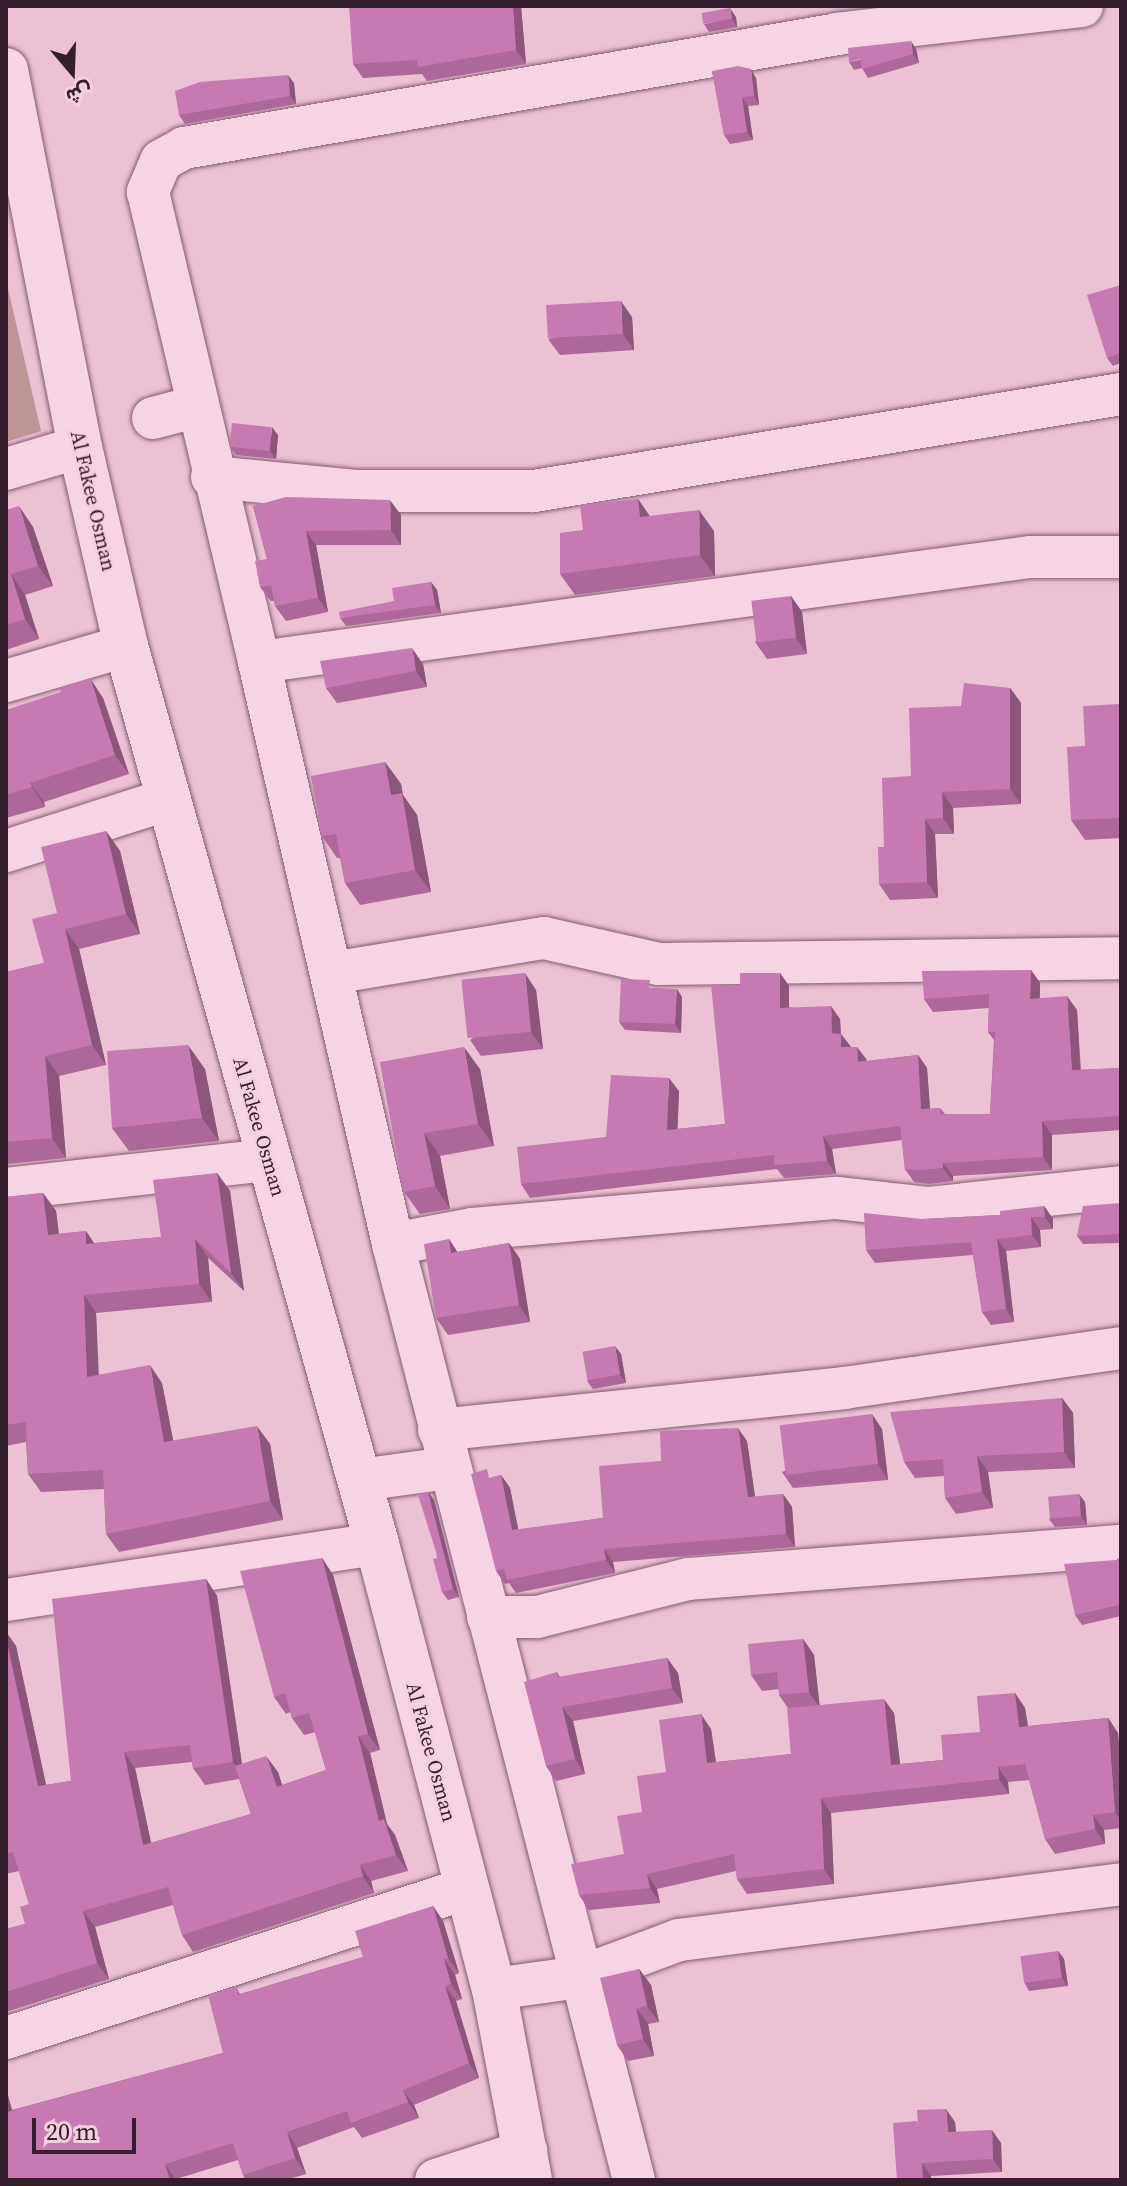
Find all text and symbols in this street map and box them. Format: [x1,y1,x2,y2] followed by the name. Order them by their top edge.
[32,32,112,112] north arrow
[62,76,97,113] text: ش
[65,428,121,574] street label: Al Fakee Osman
[228,1055,290,1199] street label: Al Fakee Osman
[401,1680,461,1824] street label: Al Fakee Osman
[36,2102,140,2152] scale bar
[46,2115,97,2148] text: 20 m

